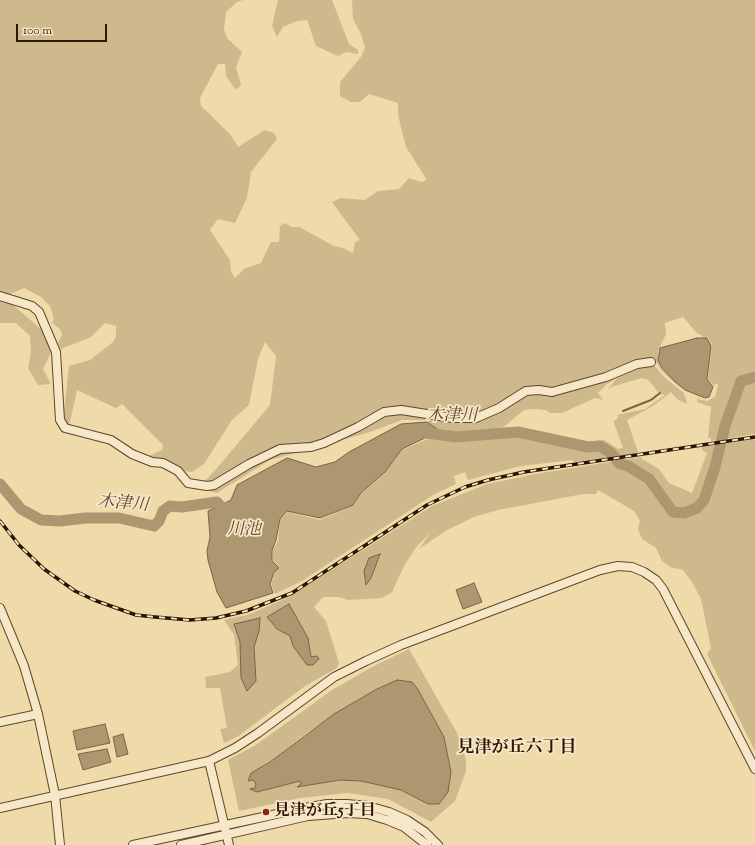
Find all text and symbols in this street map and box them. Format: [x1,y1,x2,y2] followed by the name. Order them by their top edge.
[18,16,109,42] scale bar
[23,22,52,40] text: 100 m
[427,407,477,427] water label: 木津川
[97,493,149,517] water label: 木津川
[227,521,261,541] water label: 川池
[458,739,576,759] district label: 見津が丘六丁目
[274,802,375,822] place label: 見津が丘5丁目
[261,807,271,817] marker: 見津が丘5丁目

